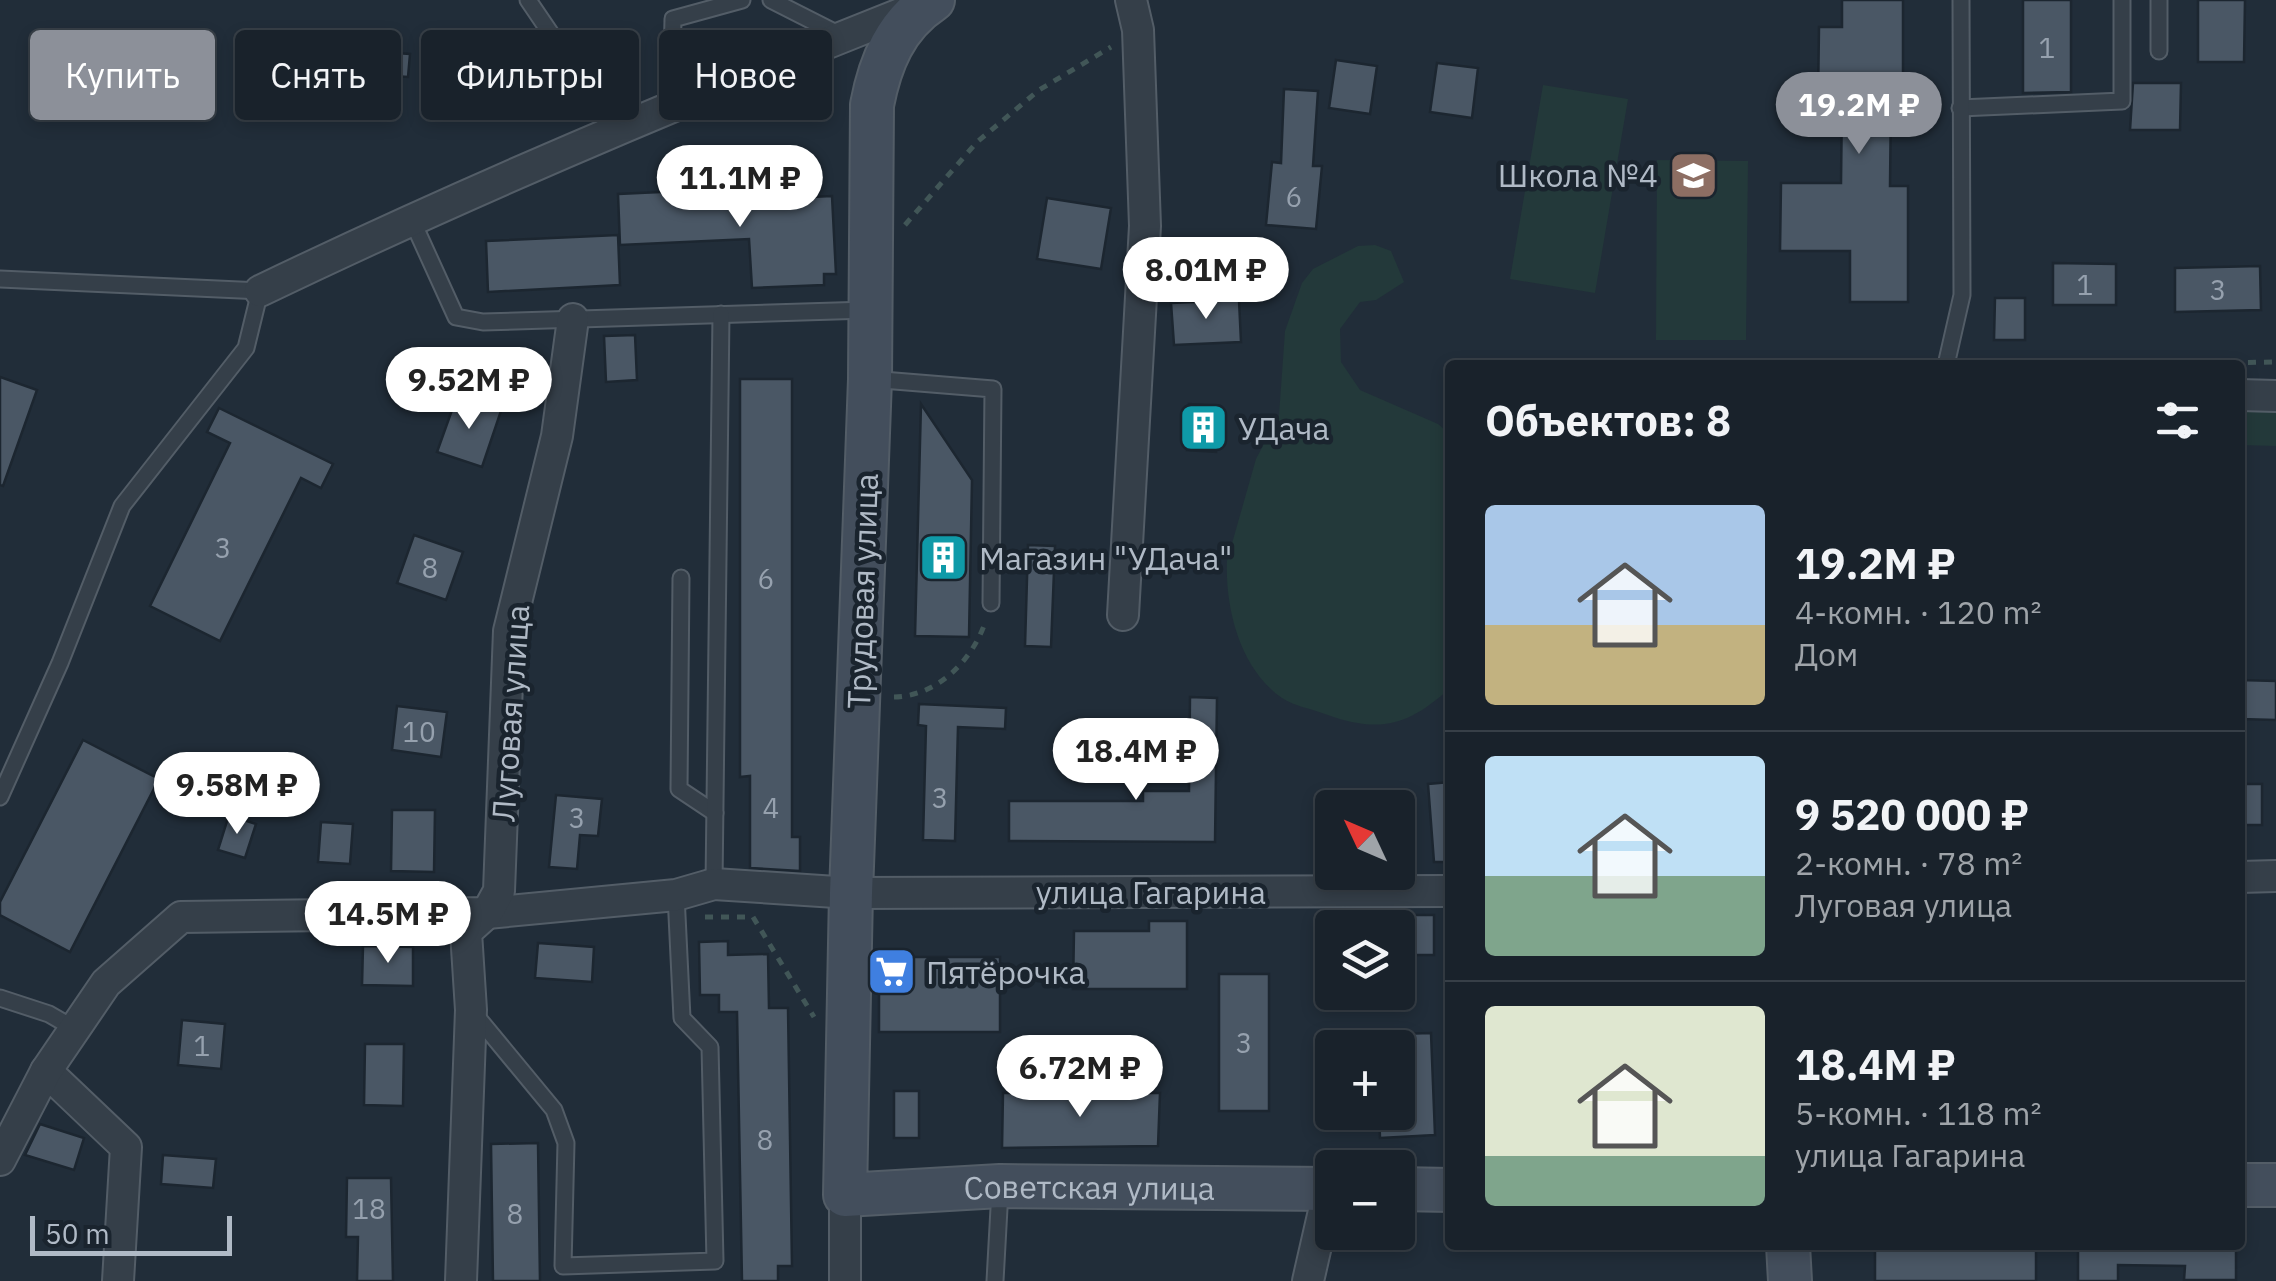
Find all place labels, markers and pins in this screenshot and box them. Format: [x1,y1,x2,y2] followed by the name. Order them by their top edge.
[1767,72,1951,157] pin: 19.2M ₽
[648,145,832,230] pin: 11.1M ₽
[1667,149,1719,201] school or university icon: Школа №4
[1498,154,1658,196] place label: Школа №4
[1114,237,1298,322] pin: 8.01M ₽
[377,347,561,432] pin: 9.52M ₽
[1177,402,1229,454] building icon: УДача
[1238,407,1330,449] place label: УДача
[918,532,970,584] building icon: Магазин "УДача"
[979,537,1232,579] place label: Магазин "УДача"
[1044,718,1228,803] pin: 18.4M ₽
[145,752,329,837] pin: 9.58M ₽
[296,881,480,966] pin: 14.5M ₽
[865,946,917,998] supermarket icon: Пятёрочка
[926,951,1086,993] place label: Пятёрочка
[988,1035,1172,1120] pin: 6.72M ₽

